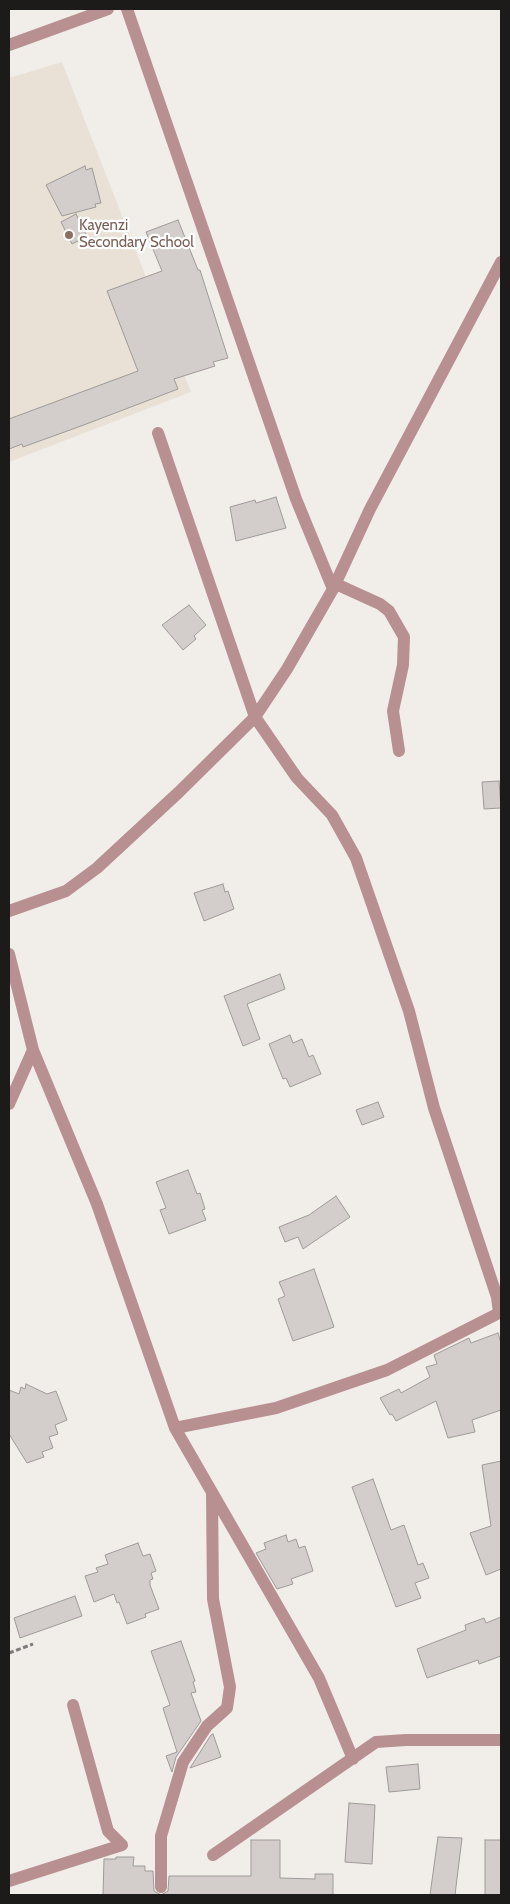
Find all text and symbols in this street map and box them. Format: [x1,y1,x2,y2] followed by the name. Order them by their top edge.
[79,217,194,252] place label: Kayenzi Secondary School
[63,229,75,241] marker: Kayenzi Secondary School

